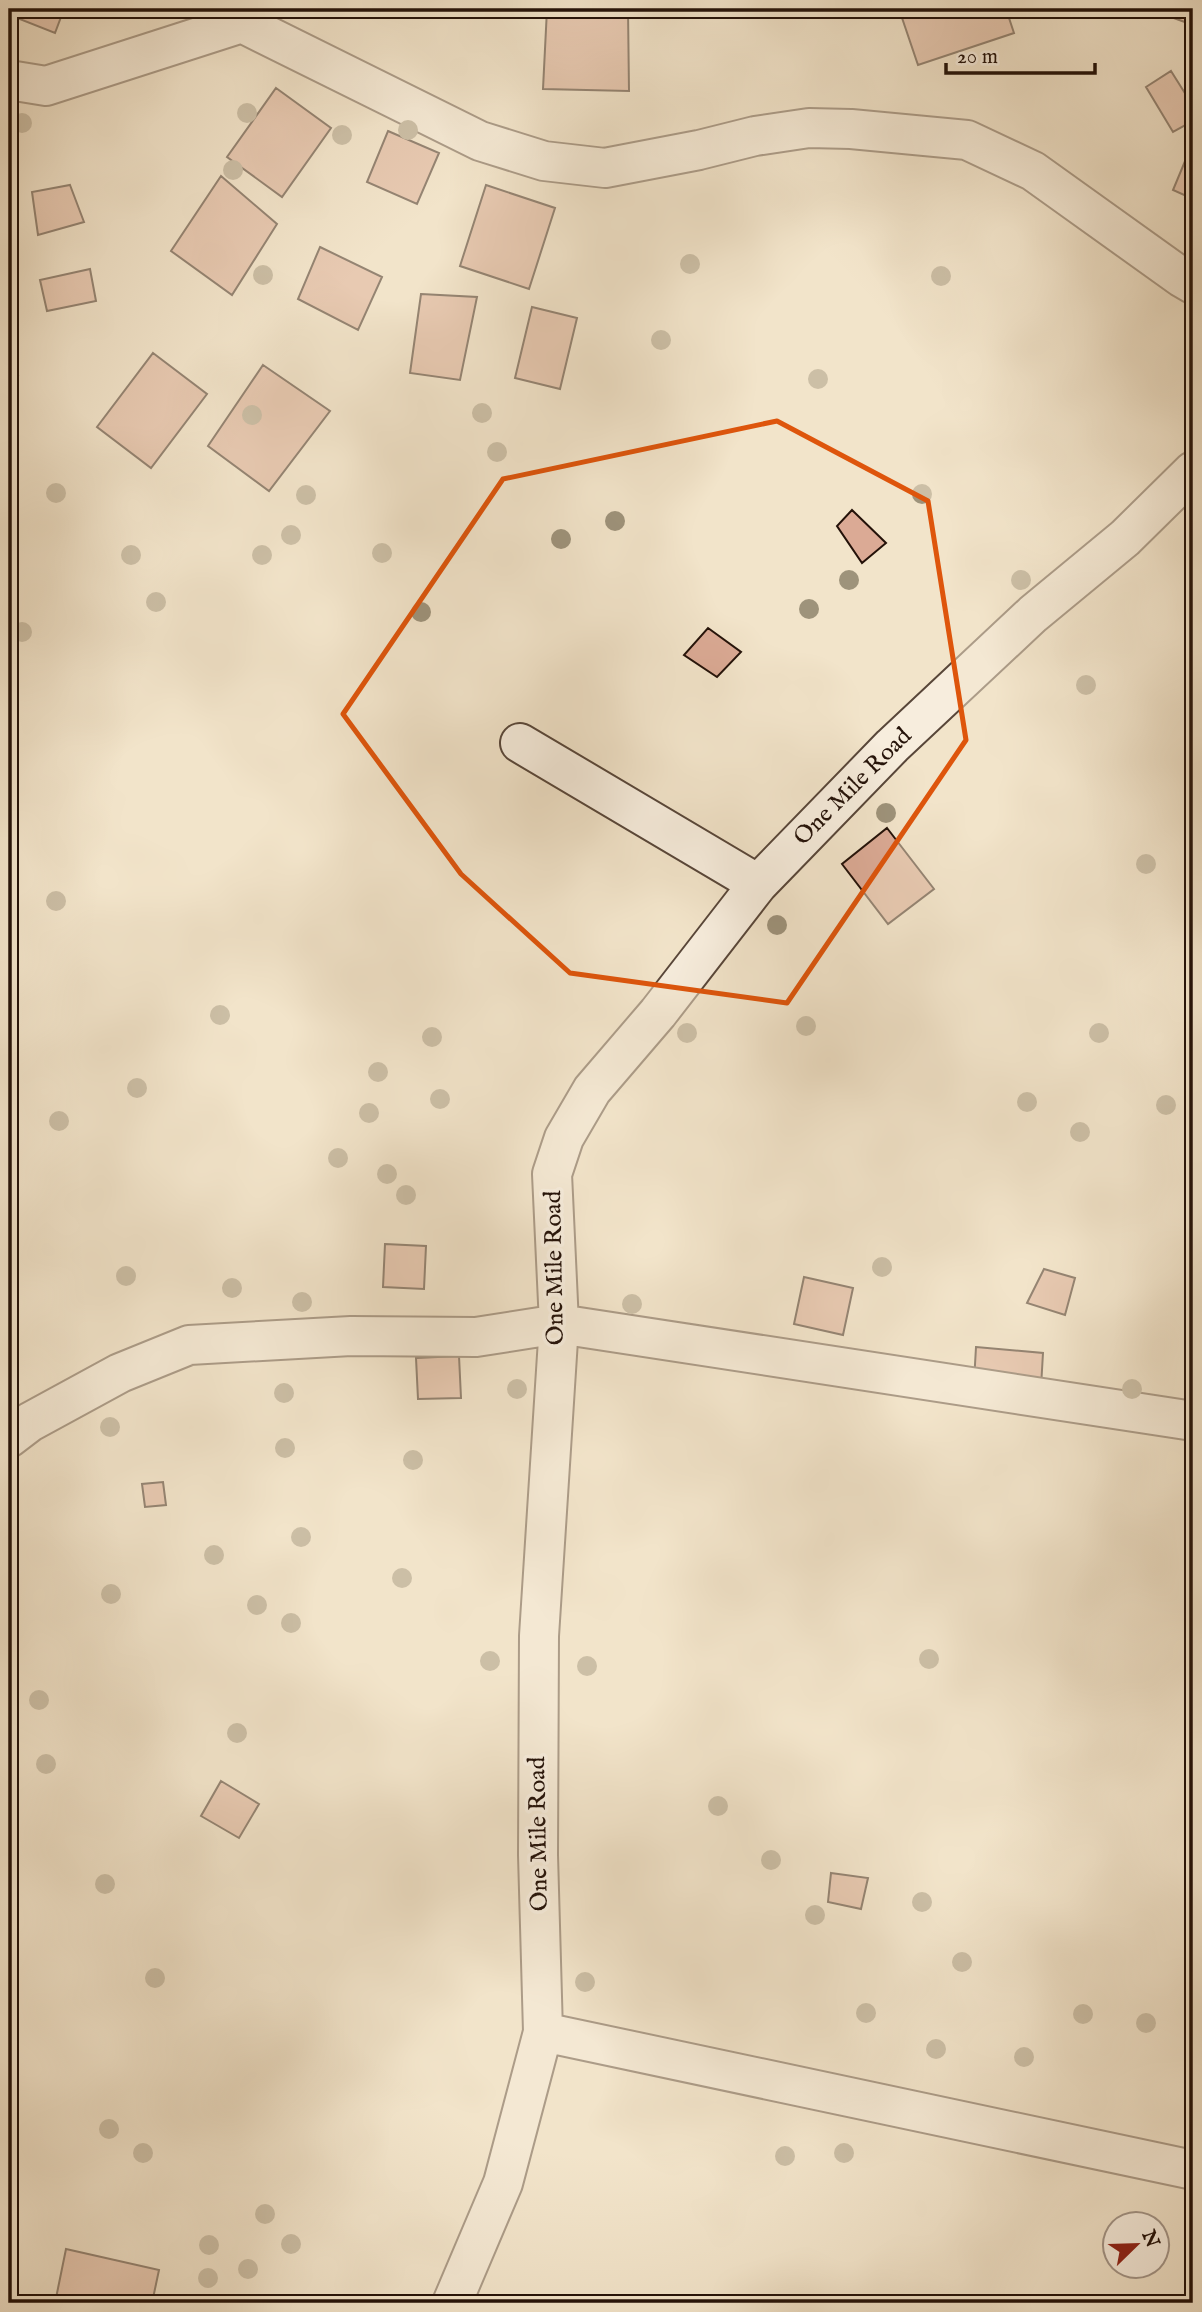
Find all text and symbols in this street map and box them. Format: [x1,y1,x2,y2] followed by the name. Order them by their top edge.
[946,32,1095,76] scale bar
[957,44,998,71] text: 20 m
[787,721,919,853] street label: One Mile Road
[538,1190,572,1346] street label: One Mile Road
[522,1756,556,1912] street label: One Mile Road
[1100,2210,1170,2280] north arrow
[1135,2226,1164,2252] text: N

